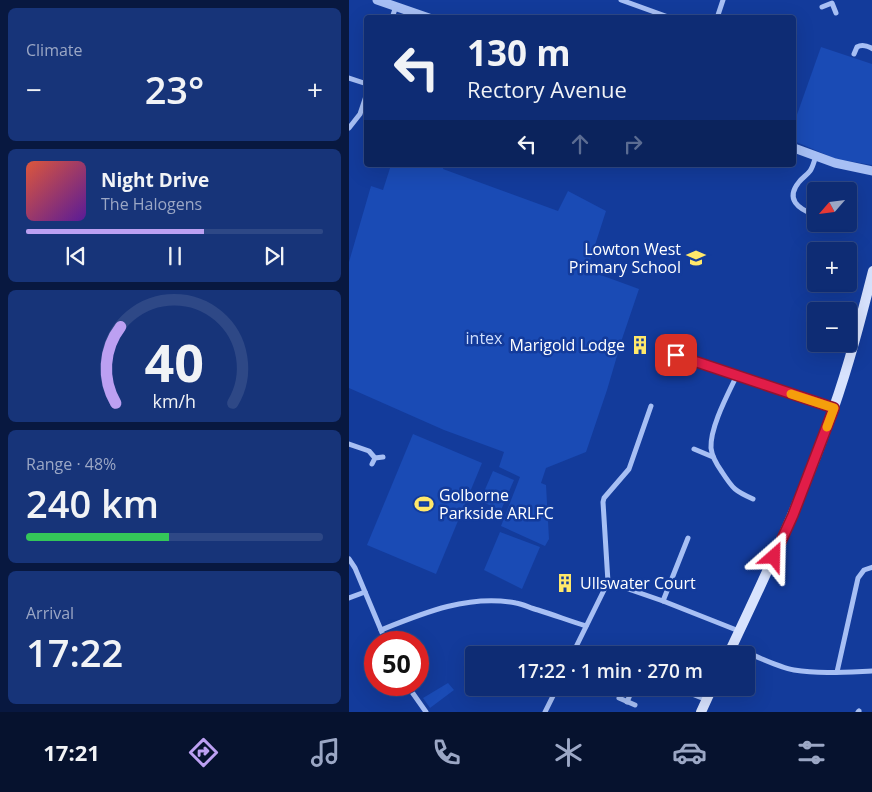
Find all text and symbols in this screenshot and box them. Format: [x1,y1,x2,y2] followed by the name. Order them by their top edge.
[467,29,571,76] text: 130 m
[384,35,449,100] icon: left
[26,39,83,61] text: Climate
[145,63,204,115] text: 23°
[26,70,42,108] text: −
[307,70,323,108] text: +
[467,74,627,104] text: Rectory Avenue
[513,130,541,158] icon: left
[566,130,594,158] icon: ahead
[619,130,647,158] icon: right
[101,167,209,193] text: Night Drive
[807,182,857,232] north arrow
[807,182,857,352] map controls
[101,193,202,215] text: The Halogens
[569,238,681,278] place label: Lowton West Primary School
[62,242,90,270] icon: previous
[161,242,189,270] icon: pause
[260,242,288,270] icon: next
[807,242,857,292] button: +
[685,247,707,269] school or university icon: Lowton West Primary School
[807,302,857,352] button: −
[145,326,204,397] text: 40
[466,327,503,349] park label: intex
[509,334,625,356] place label: Marigold Lodge
[629,334,651,356] building icon: Marigold Lodge
[655,334,697,376] pin
[662,341,690,369] icon: arrive
[153,389,196,413] text: km/h
[26,453,116,475] text: Range · 48%
[26,477,159,529] text: 240 km
[439,484,554,524] place label: Golborne Parkside ARLFC
[413,493,435,515] sports icon: Golborne Parkside ARLFC
[747,530,799,582] position arrow
[554,572,576,594] building icon: Ullswater Court
[580,572,696,594] place label: Ullswater Court
[26,602,74,624] text: Arrival
[26,626,123,678] text: 17:22
[364,631,429,696] speed limit sign: 50
[517,658,703,684] text: 17:22 · 1 min · 270 m
[186,735,221,770] icon: directions
[308,735,343,770] icon: music
[429,735,464,770] icon: phone
[551,735,586,770] icon: climate
[672,735,707,770] icon: car
[794,735,829,770] icon: filters
[43,737,100,767] text: 17:21

